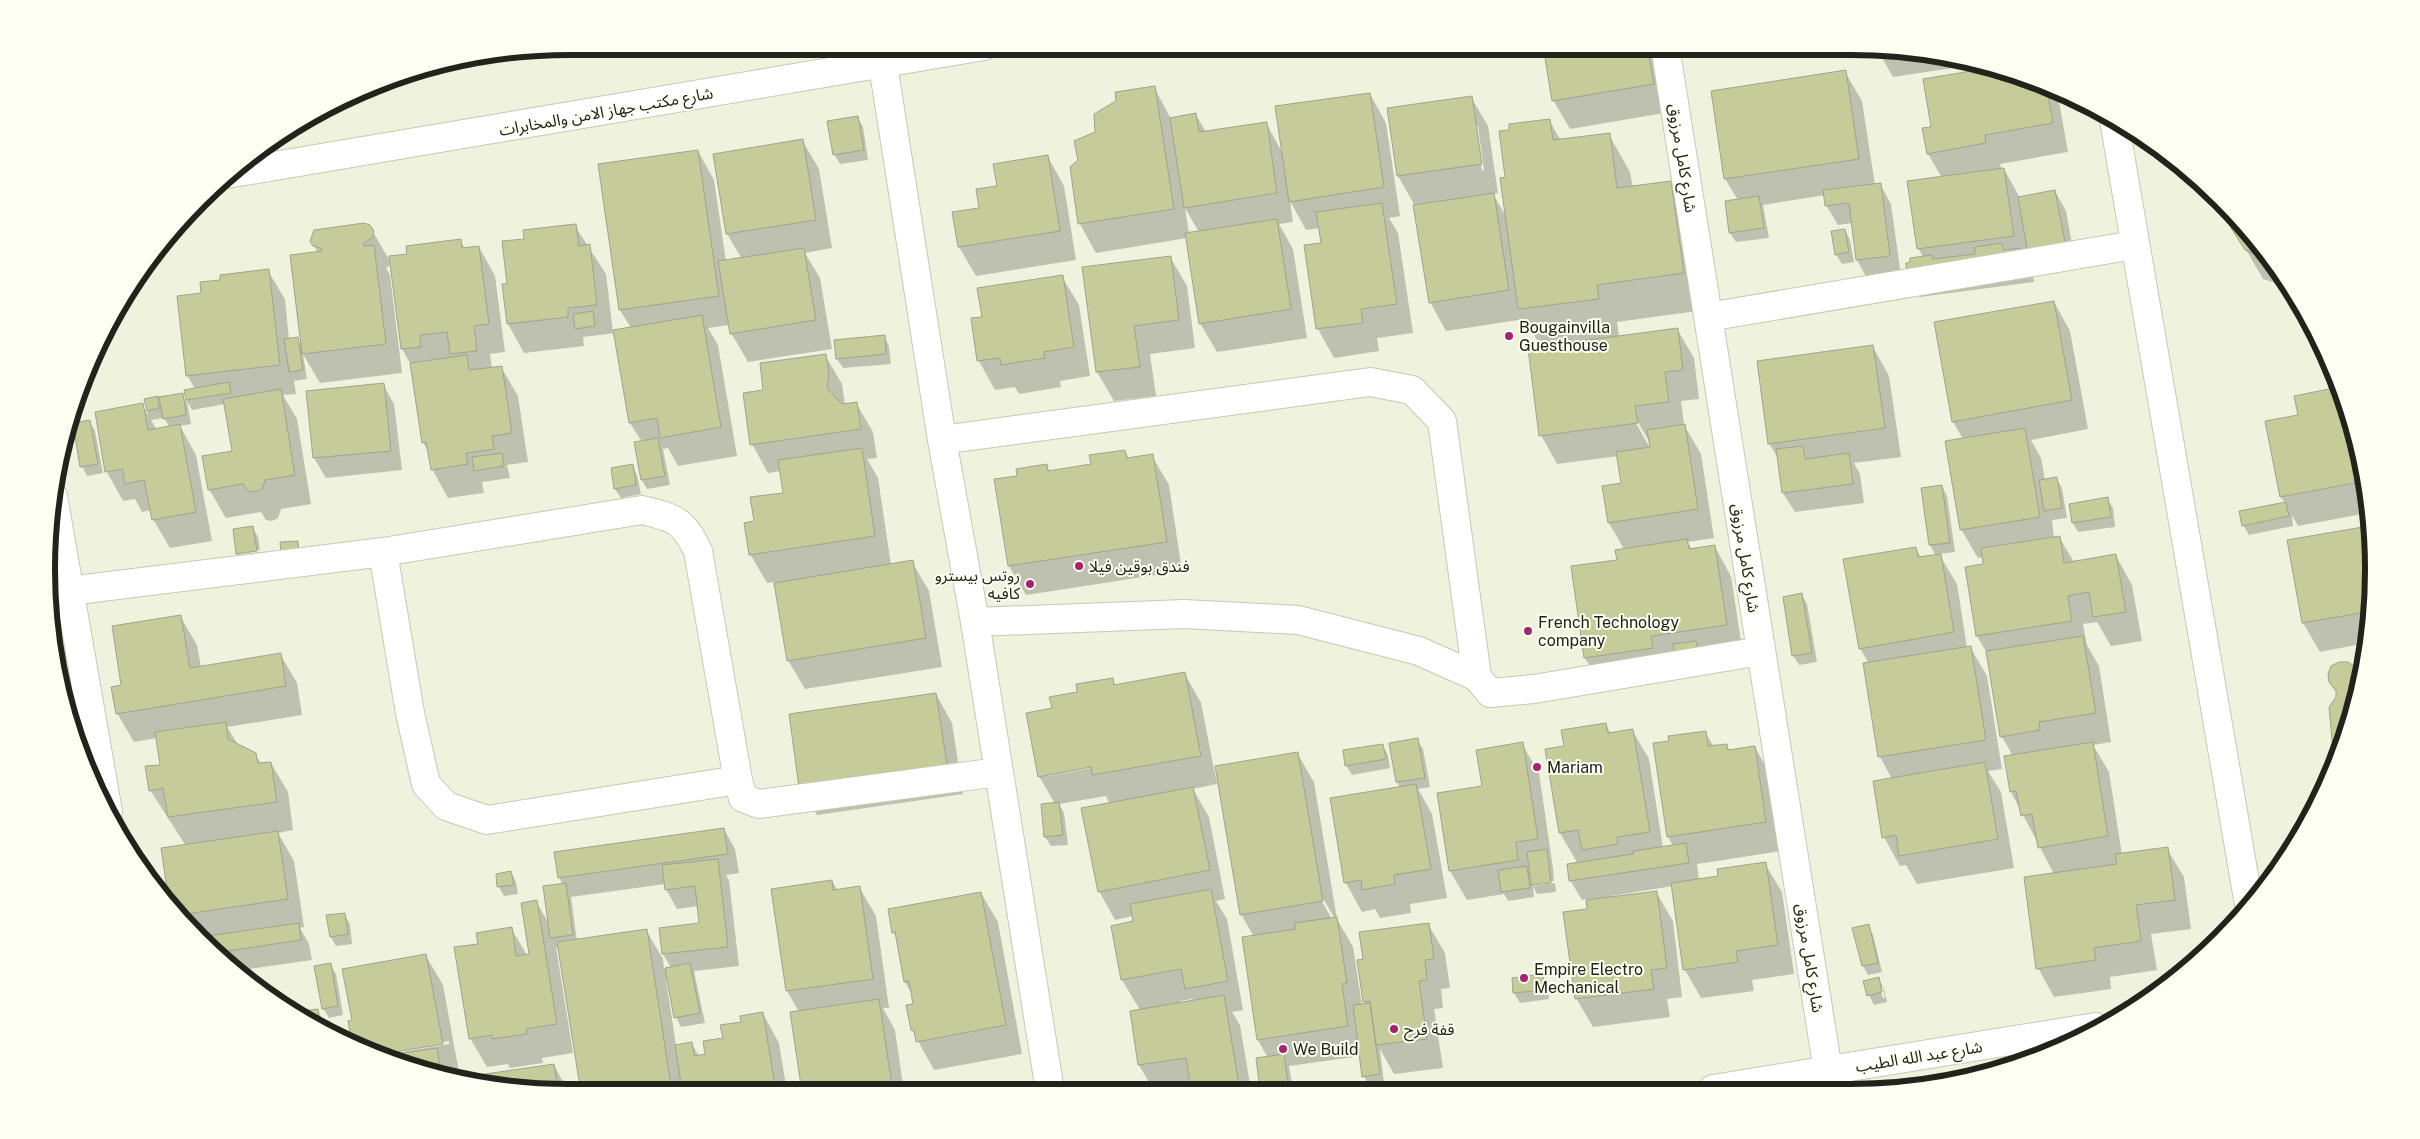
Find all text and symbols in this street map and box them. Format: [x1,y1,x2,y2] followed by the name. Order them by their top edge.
[498,83,715,143] street label: شارع مكتب جهاز الامن والمخابرات
[1662,102,1701,215] street label: شارع كامل مرزوق
[1519,318,1610,355] place label: Bougainvilla Guesthouse
[1503,330,1515,342] marker: Bougainvilla Guesthouse
[1725,502,1764,615] street label: شارع كامل مرزوق
[1089,557,1190,576] place label: فندق بوقين فيلا
[1073,560,1085,572] marker: فندق بوقين فيلا
[935,566,1020,603] place label: روتس بيسترو كافيه
[1024,578,1036,590] marker: روتس بيسترو كافيه
[1538,613,1680,650] place label: French Technology company
[1522,625,1534,637] marker: French Technology company
[1547,758,1603,777] place label: Mariam
[1531,761,1543,773] marker: Mariam
[1789,902,1828,1015] street label: شارع كامل مرزوق
[1534,960,1643,997] place label: Empire Electro Mechanical
[1518,972,1530,984] marker: Empire Electro Mechanical
[1404,1020,1454,1042] place label: قفة فرح
[1388,1023,1400,1035] marker: قفة فرح
[1854,1037,1984,1079] street label: شارع عبد الله الطيب
[1293,1040,1359,1059] place label: We Build
[1277,1043,1289,1055] marker: We Build

